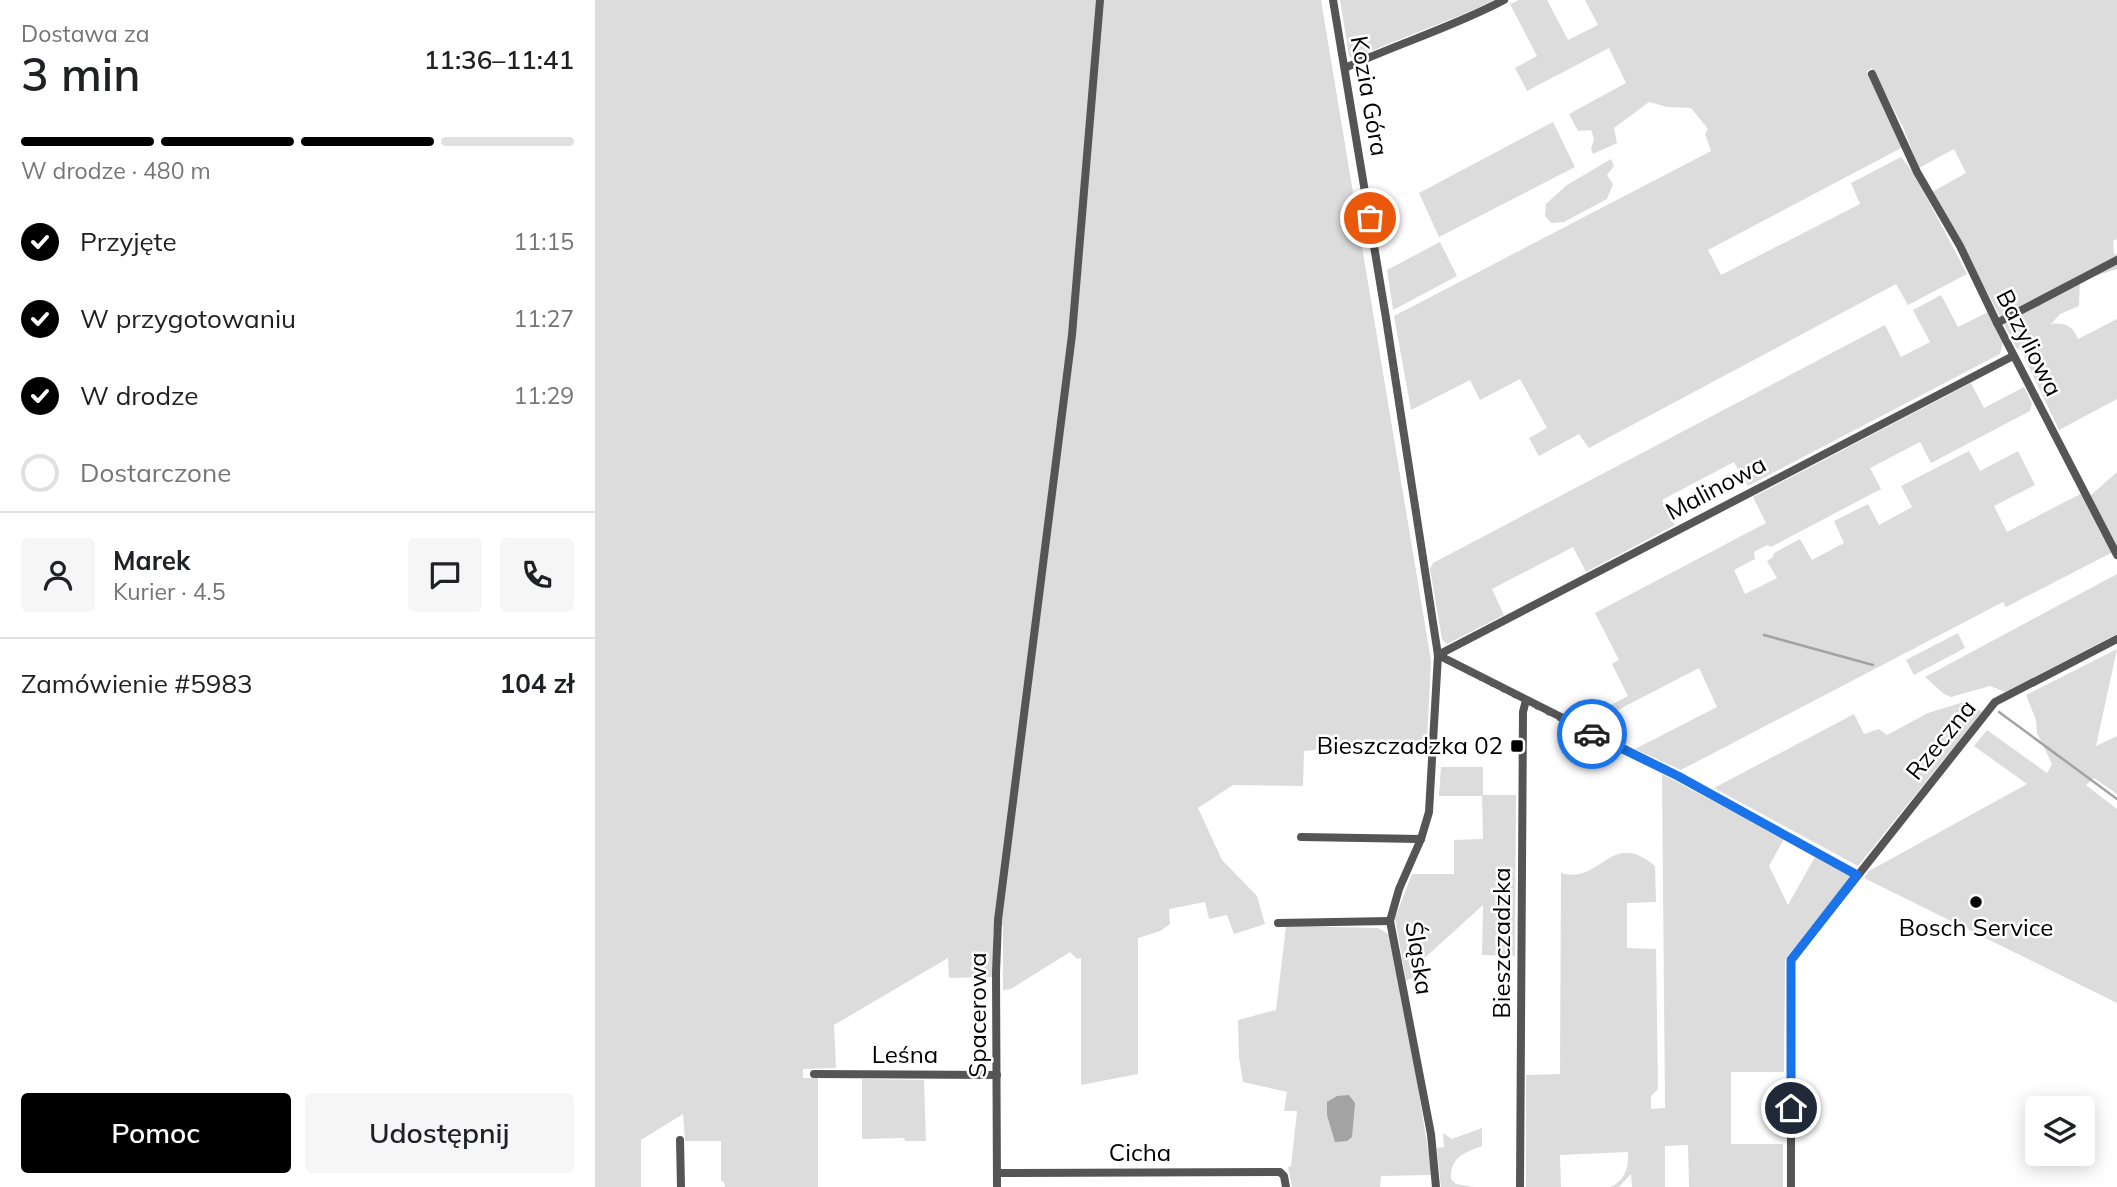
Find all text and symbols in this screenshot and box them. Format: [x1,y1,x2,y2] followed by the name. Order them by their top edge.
[21,19,150,48] text: Dostawa za
[1345,33,1395,158] street label: Kozia Góra
[424,43,574,76] text: 11:36–11:41
[21,45,140,103] text: 3 min
[21,156,211,185] text: W drodze · 480 m
[1340,188,1400,248] pin
[1351,199,1389,237] icon: bag
[21,223,59,261] icon: check
[80,225,177,258] text: Przyjęte
[514,227,574,256] text: 11:15
[1990,284,2070,401] street label: Bazyliowa
[21,300,59,338] icon: check
[80,302,296,335] text: W przygotowaniu
[514,304,574,333] text: 11:27
[21,377,59,415] icon: check
[80,379,198,412] text: W drodze
[514,381,574,410] text: 11:29
[1660,448,1771,526] street label: Malinowa
[80,456,231,489] text: Dostarczone
[21,538,95,612] button: person
[408,538,482,612] button: chat
[500,538,574,612] button: phone
[113,544,190,577] text: Marek
[113,577,225,606] text: Kurier · 4.5
[21,667,253,700] text: Zamówienie #5983
[500,667,574,700] text: 104 zł
[1899,693,1982,786] street label: Rzeczna
[1557,699,1627,769] courier
[1573,715,1611,753] icon: car
[1317,730,1503,760] place label: Bieszczadzka 02
[1509,738,1525,754] marker: Bieszczadzka 02
[1486,867,1516,1019] street label: Bieszczadzka
[1968,894,1984,910] marker: Bosch Service
[1899,912,2053,942] place label: Bosch Service
[1399,919,1441,997] street label: Śląska
[962,952,992,1078] street label: Spacerowa
[872,1039,938,1069] street label: Leśna
[1761,1078,1821,1138] pin
[1772,1089,1810,1127] icon: home
[21,1093,291,1173] button: Pomoc
[305,1093,574,1173] button: Udostępnij
[2025,1096,2095,1166] map controls
[2025,1096,2095,1166] button: layers
[1109,1137,1171,1167] street label: Cicha

